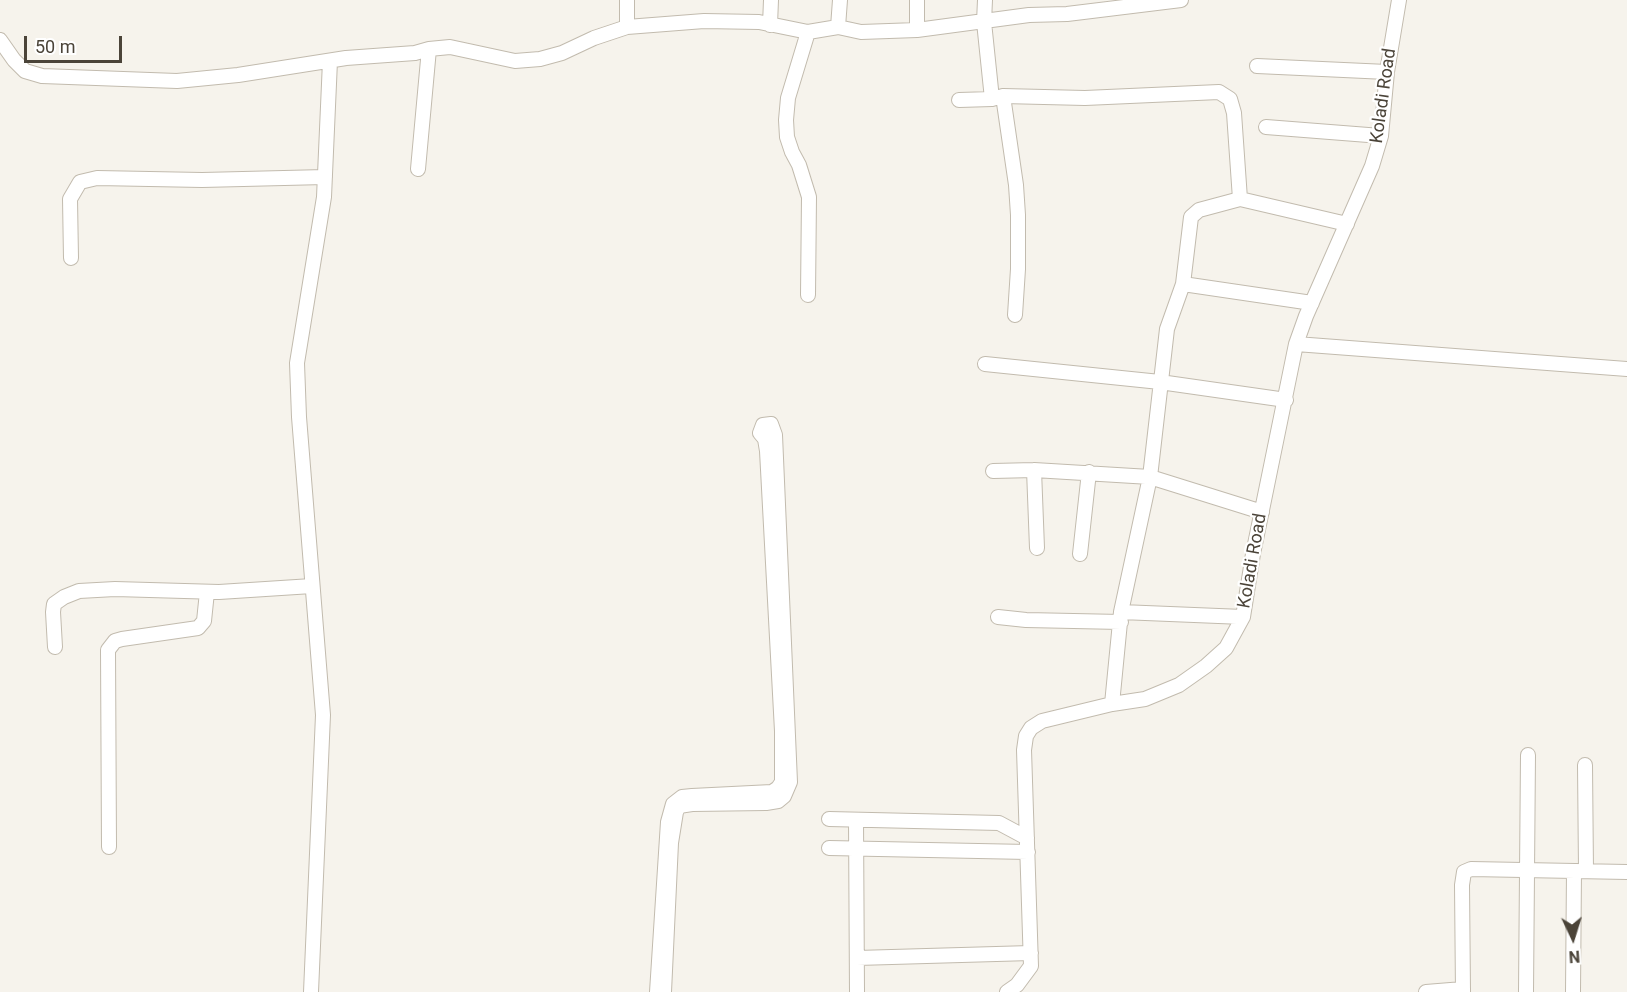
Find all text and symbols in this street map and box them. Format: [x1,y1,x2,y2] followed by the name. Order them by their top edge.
[27,24,124,62] scale bar
[35,36,75,57] text: 50 m
[1367,47,1401,145] street label: Koladi Road
[1234,512,1272,610] street label: Koladi Road
[1543,908,1603,968] north arrow
[1568,947,1581,966] text: N

